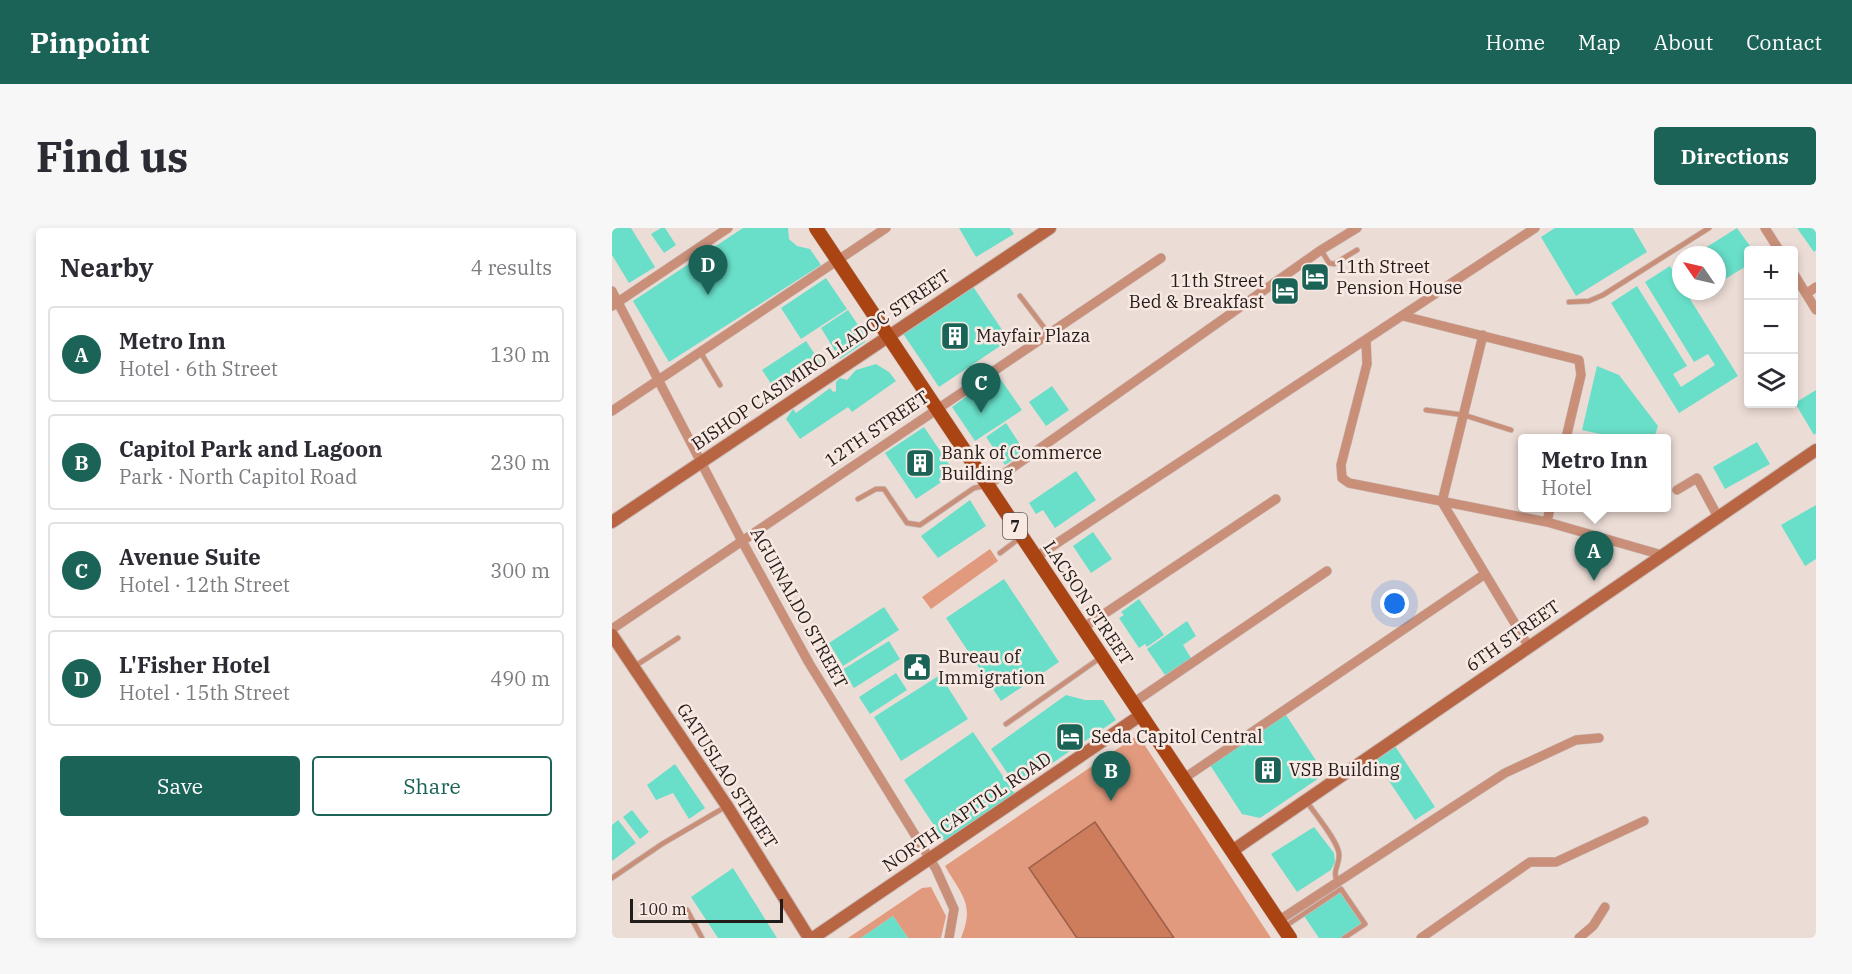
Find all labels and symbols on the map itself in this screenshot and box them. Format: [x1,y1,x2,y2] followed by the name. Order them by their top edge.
[688,245,728,295] pin: D
[1672,246,1726,300] north arrow
[1336,255,1462,299] place label: 11th Street Pension House
[1299,261,1331,293] hotel icon: 11th Street Pension House
[687,265,955,455] street label: BISHOP CASIMIRO LLADOC STREET
[1129,269,1264,313] place label: 11th Street Bed & Breakfast
[1269,275,1301,307] hotel icon: 11th Street Bed & Breakfast
[939,320,971,352] building icon: Mayfair Plaza
[976,324,1090,347] place label: Mayfair Plaza
[962,364,1000,413] pin: C
[820,385,933,472] street label: 12TH STREET
[941,441,1102,485] place label: Bank of Commerce Building
[904,447,936,479] building icon: Bank of Commerce Building
[1003,513,1027,539] road number: 7
[746,523,853,692] street label: AGUINALDO STREET
[1574,532,1614,581] pin: A
[1038,536,1139,670] street label: LACSON STREET
[1380,589,1409,618] your location
[1461,595,1565,677] street label: 6TH STREET
[938,645,1045,689] place label: Bureau of Immigration
[901,651,933,683] public building icon: Bureau of Immigration
[672,699,783,853] street label: GATUSLAO STREET
[1054,721,1086,753] hotel icon: Seda Capitol Central
[1091,725,1263,748] place label: Seda Capitol Central
[878,747,1055,877] street label: NORTH CAPITOL ROAD
[1092,752,1130,801] pin: B
[1252,754,1284,786] building icon: VSB Building
[1289,758,1400,781] place label: VSB Building
[630,896,783,924] scale bar

